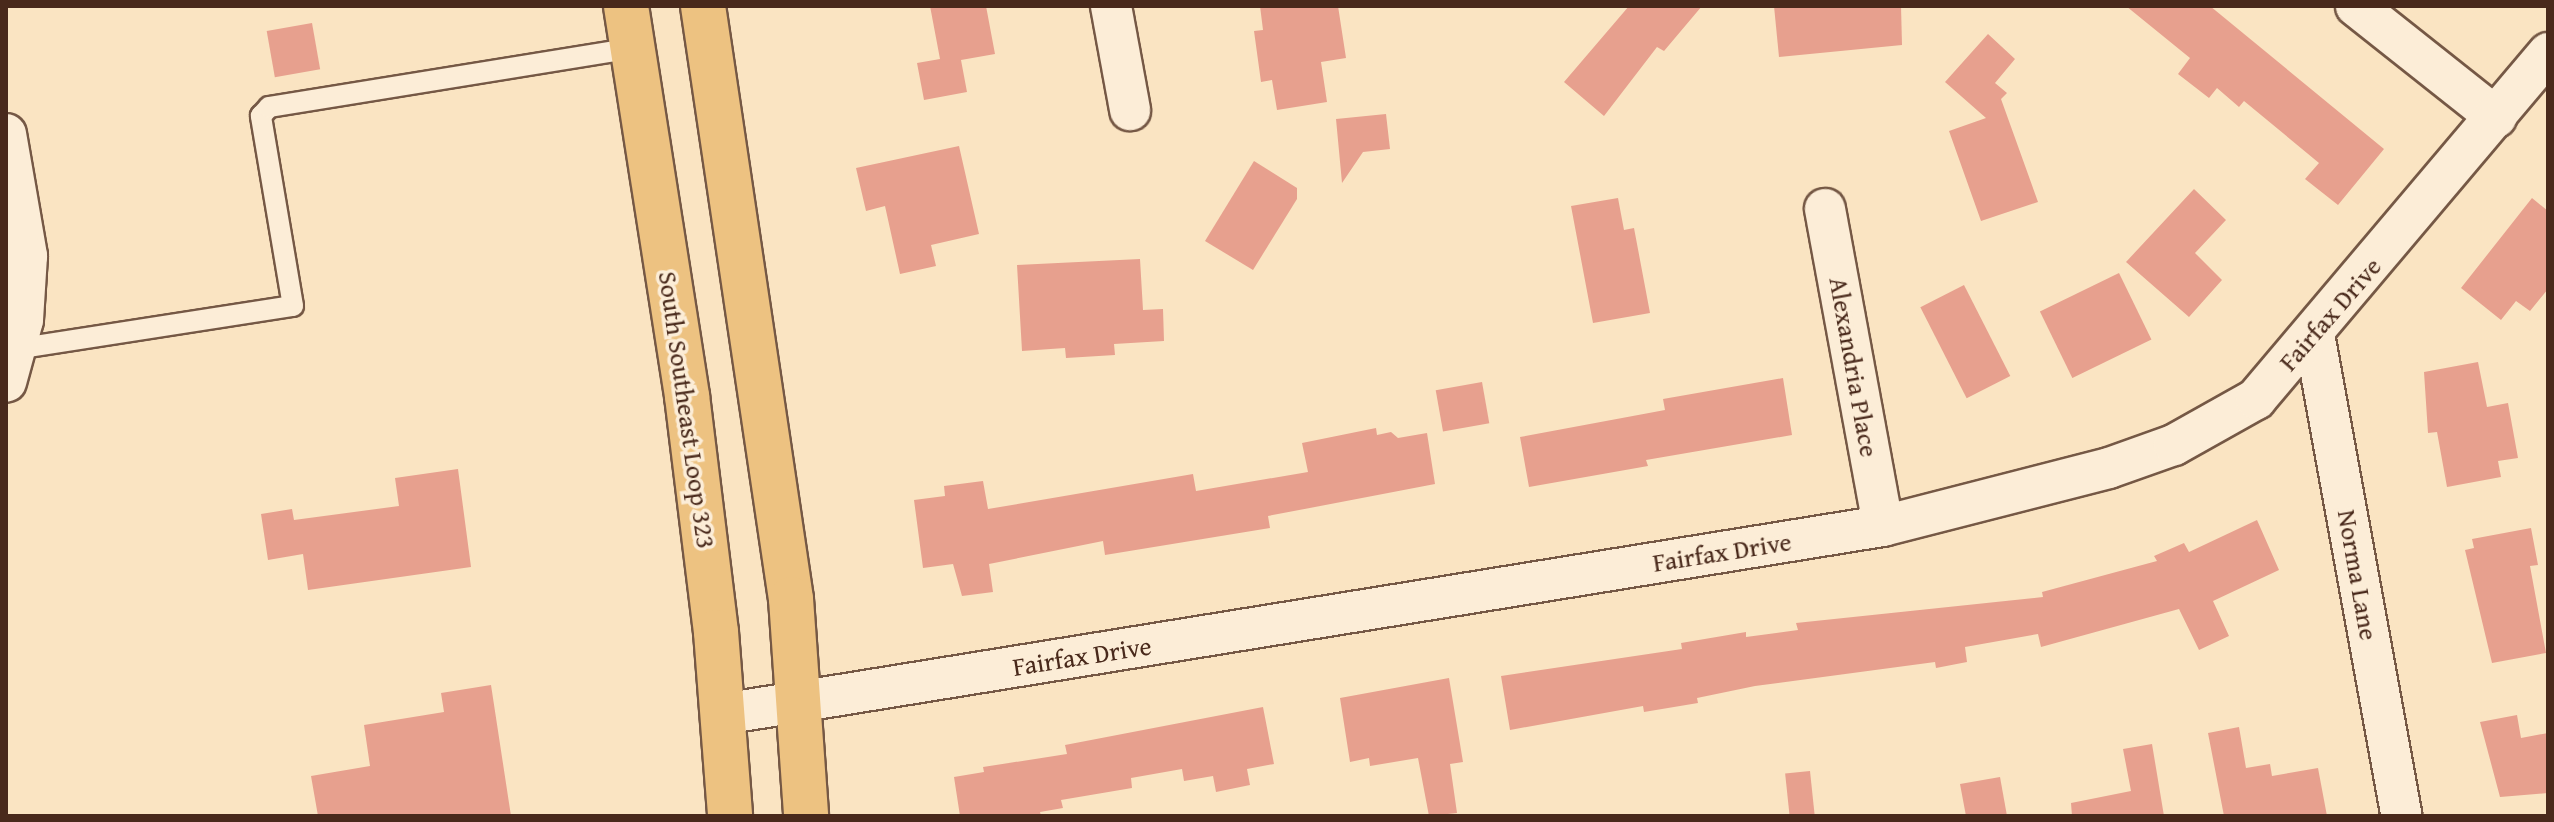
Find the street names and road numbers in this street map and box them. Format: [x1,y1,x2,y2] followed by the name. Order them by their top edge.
[2272,251,2388,377] street label: Fairfax Drive
[652,269,722,551] street label: South Southeast Loop 323
[1823,275,1885,459] street label: Alexandria Place
[2331,507,2385,643] street label: Norma Lane
[1650,526,1794,578] street label: Fairfax Drive
[1010,630,1154,682] street label: Fairfax Drive

